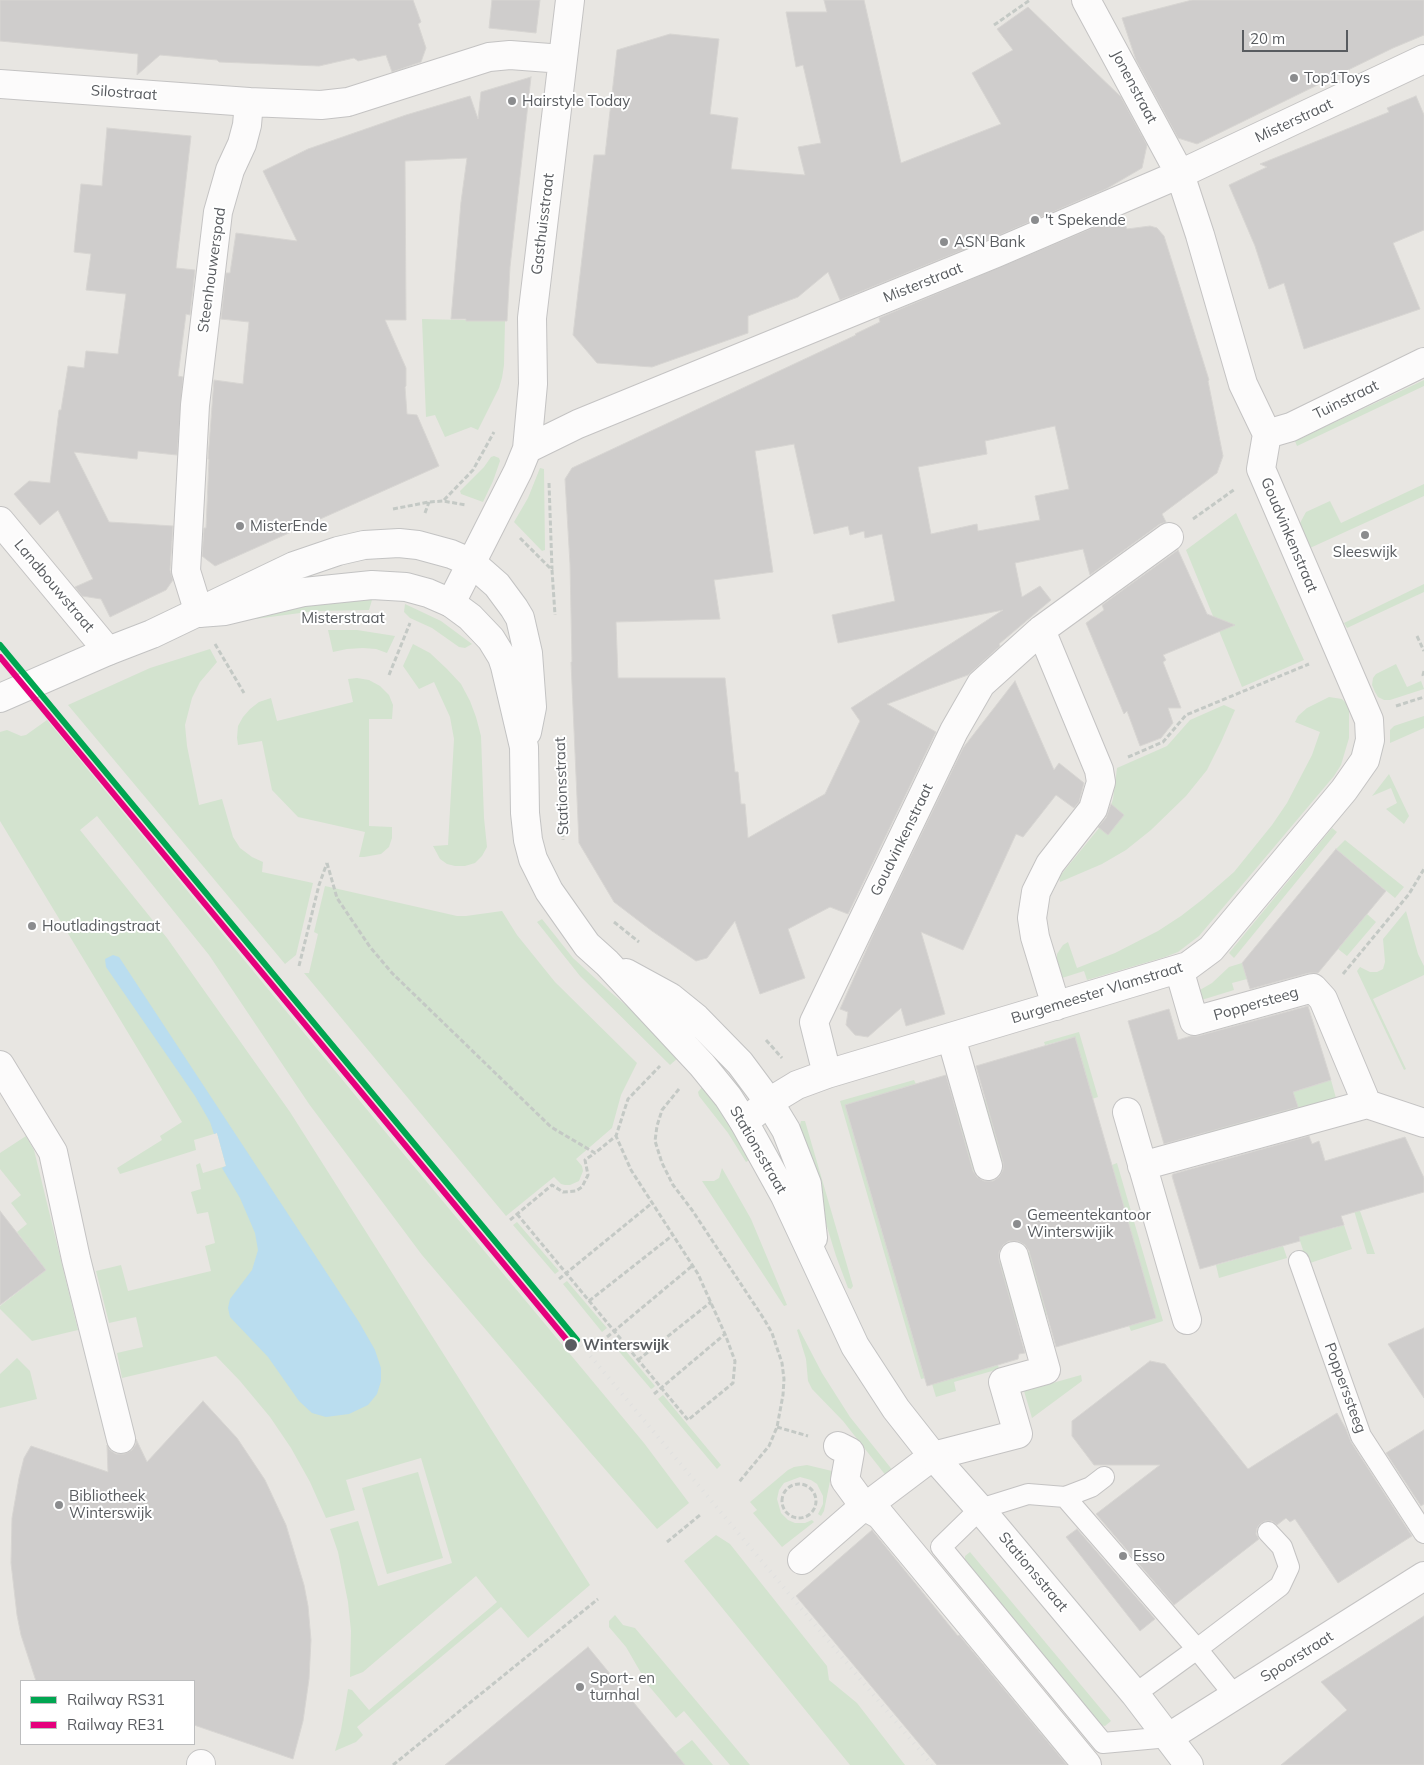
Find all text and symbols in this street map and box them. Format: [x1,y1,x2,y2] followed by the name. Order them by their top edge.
[1244,20,1350,52] scale bar
[1250,29,1285,48] text: 20 m
[1107,47,1161,127] street label: Jonenstraat
[1304,69,1370,87] place label: Top1Toys
[1288,72,1300,84] marker: Top1Toys
[90,82,158,104] street label: Silostraat
[522,92,630,110] place label: Hairstyle Today
[506,95,518,107] marker: Hairstyle Today
[1252,95,1336,147] street label: Misterstraat
[528,172,558,276] street label: Gasthuisstraat
[194,206,230,334] street label: Steenhouwerspad
[1045,211,1126,229] place label: 't Spekende
[1029,214,1041,226] marker: 't Spekende
[954,233,1025,251] place label: ASN Bank
[938,236,950,248] marker: ASN Bank
[881,259,965,307] street label: Misterstraat
[1310,377,1382,423] street label: Tuinstraat
[1257,475,1321,595] street label: Goudvinkenstraat
[250,517,327,535] place label: MisterEnde
[234,520,246,532] marker: MisterEnde
[1359,529,1371,541] marker: Sleeswijk
[10,536,98,636] street label: Landbouwstraat
[1333,543,1397,561] place label: Sleeswijk
[301,609,385,627] street label: Misterstraat
[551,737,573,835] street label: Stationsstraat
[867,781,937,899] street label: Goudvinkenstraat
[42,917,160,935] place label: Houtladingstraat
[26,920,38,932] marker: Houtladingstraat
[1009,958,1185,1028] street label: Burgemeester Vlamstraat
[1211,983,1301,1025] street label: Poppersteeg
[726,1103,790,1197] street label: Stationsstraat
[1027,1206,1151,1241] place label: Gemeentekantoor Winterswijik
[1011,1218,1023,1230] marker: Gemeentekantoor Winterswijik
[583,1336,669,1354] place label: Winterswijk
[563,1337,579,1353] marker: Winterswijk
[1320,1340,1370,1436] street label: Popperssteeg
[69,1487,152,1522] place label: Bibliotheek Winterswijk
[53,1499,65,1511] marker: Bibliotheek Winterswijk
[994,1529,1072,1615] street label: Stationsstraat
[1133,1547,1165,1565] place label: Esso
[1117,1550,1129,1562] marker: Esso
[1257,1628,1337,1686] street label: Spoorstraat
[590,1669,655,1704] place label: Sport- en turnhal
[20,1680,195,1745] legend
[574,1681,586,1693] marker: Sport- en turnhal
[67,1690,165,1709] text: Railway RS31
[67,1715,164,1734] text: Railway RE31

